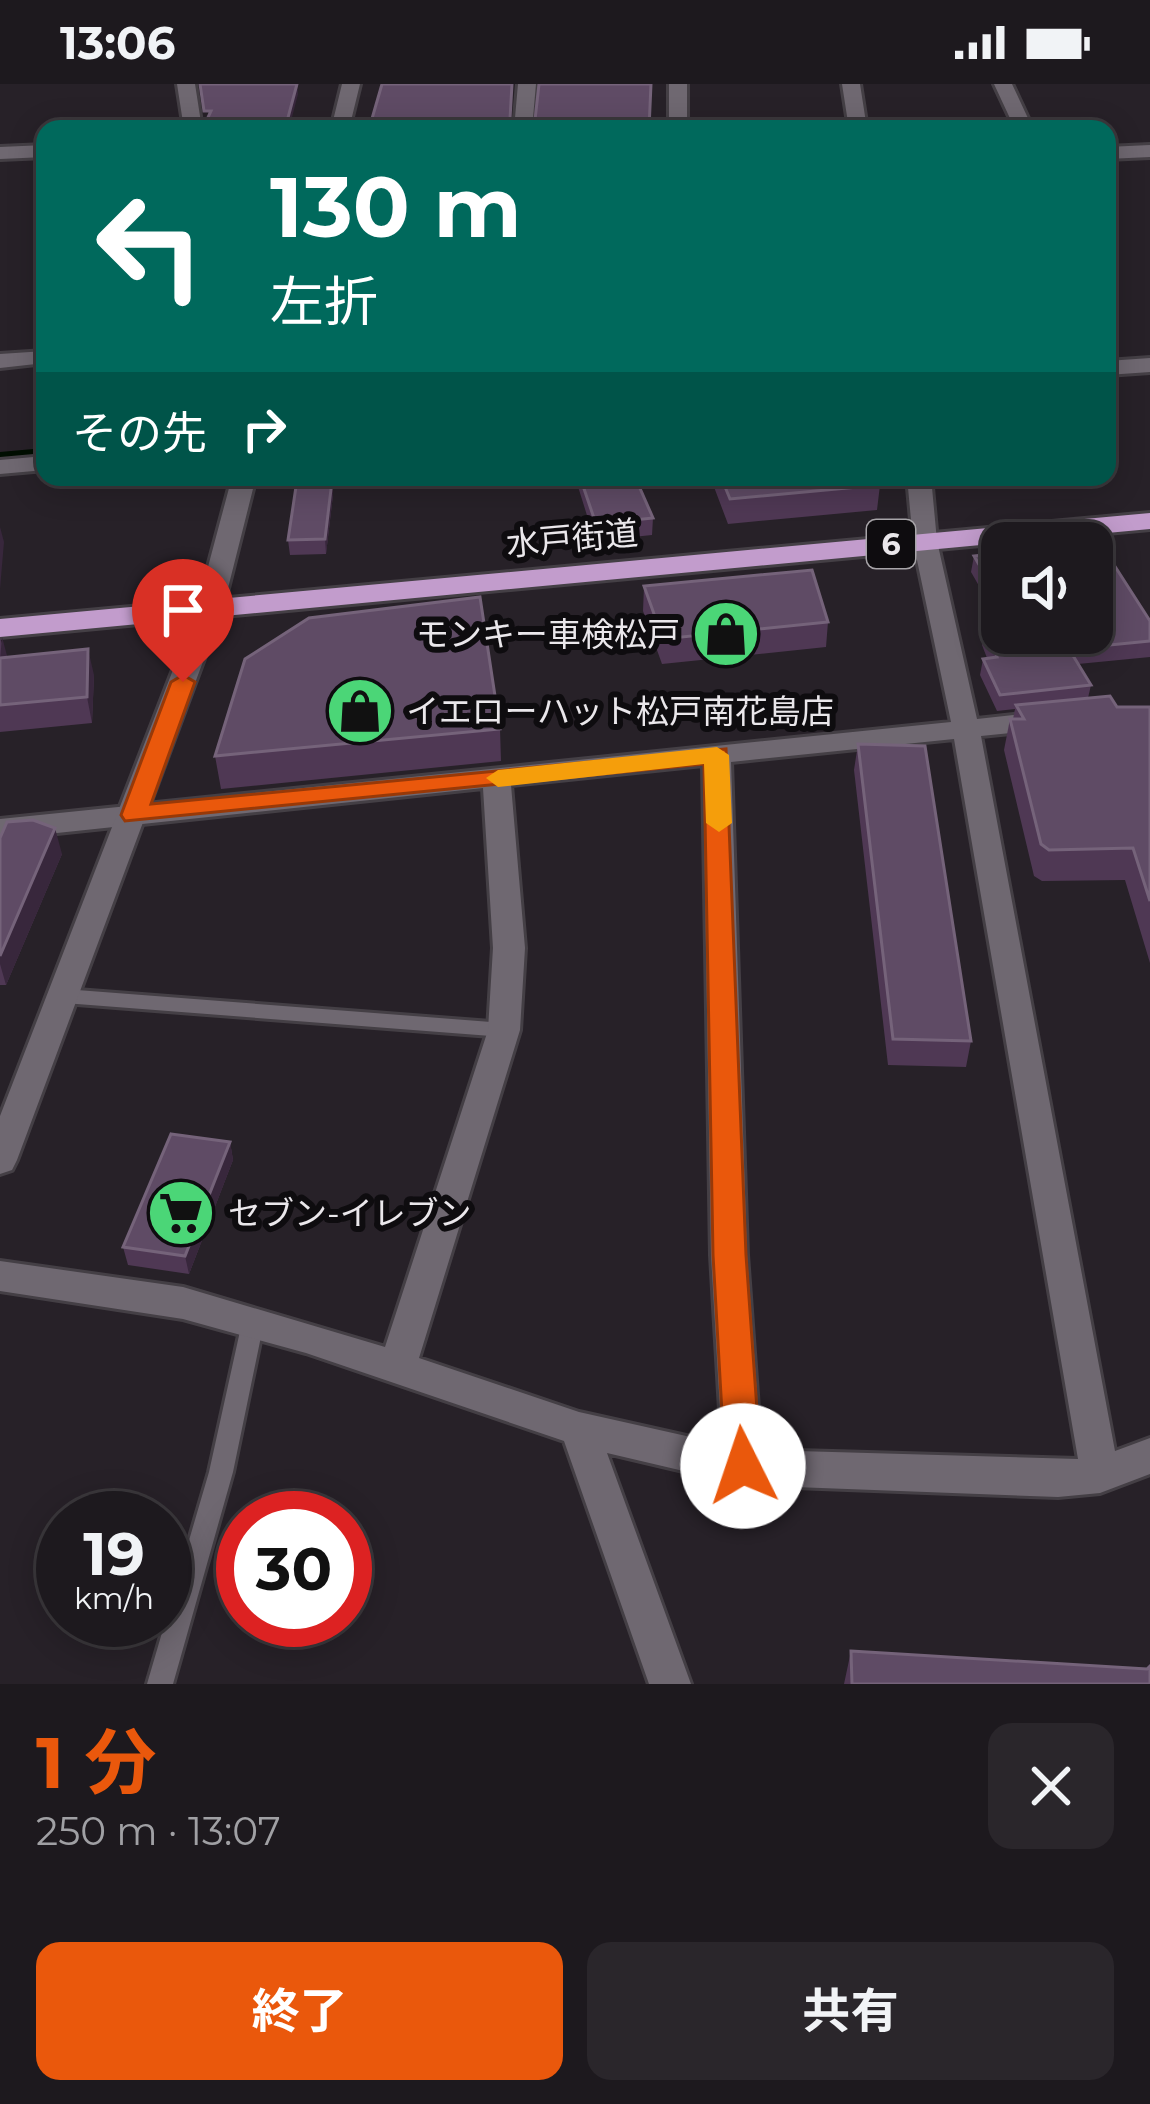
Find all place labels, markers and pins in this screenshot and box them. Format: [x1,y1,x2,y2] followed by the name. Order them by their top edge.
[132,559,234,682] pin
[691,599,761,669] shop icon: モンキー車検松戸
[416,614,680,654] place label: モンキー車検松戸
[325,676,395,746] shop icon: イエローハット松戸南花島店
[406,691,834,731] place label: イエローハット松戸南花島店
[146,1178,216,1248] supermarket icon: セブン-イレブン
[228,1193,472,1233] place label: セブン-イレブン

